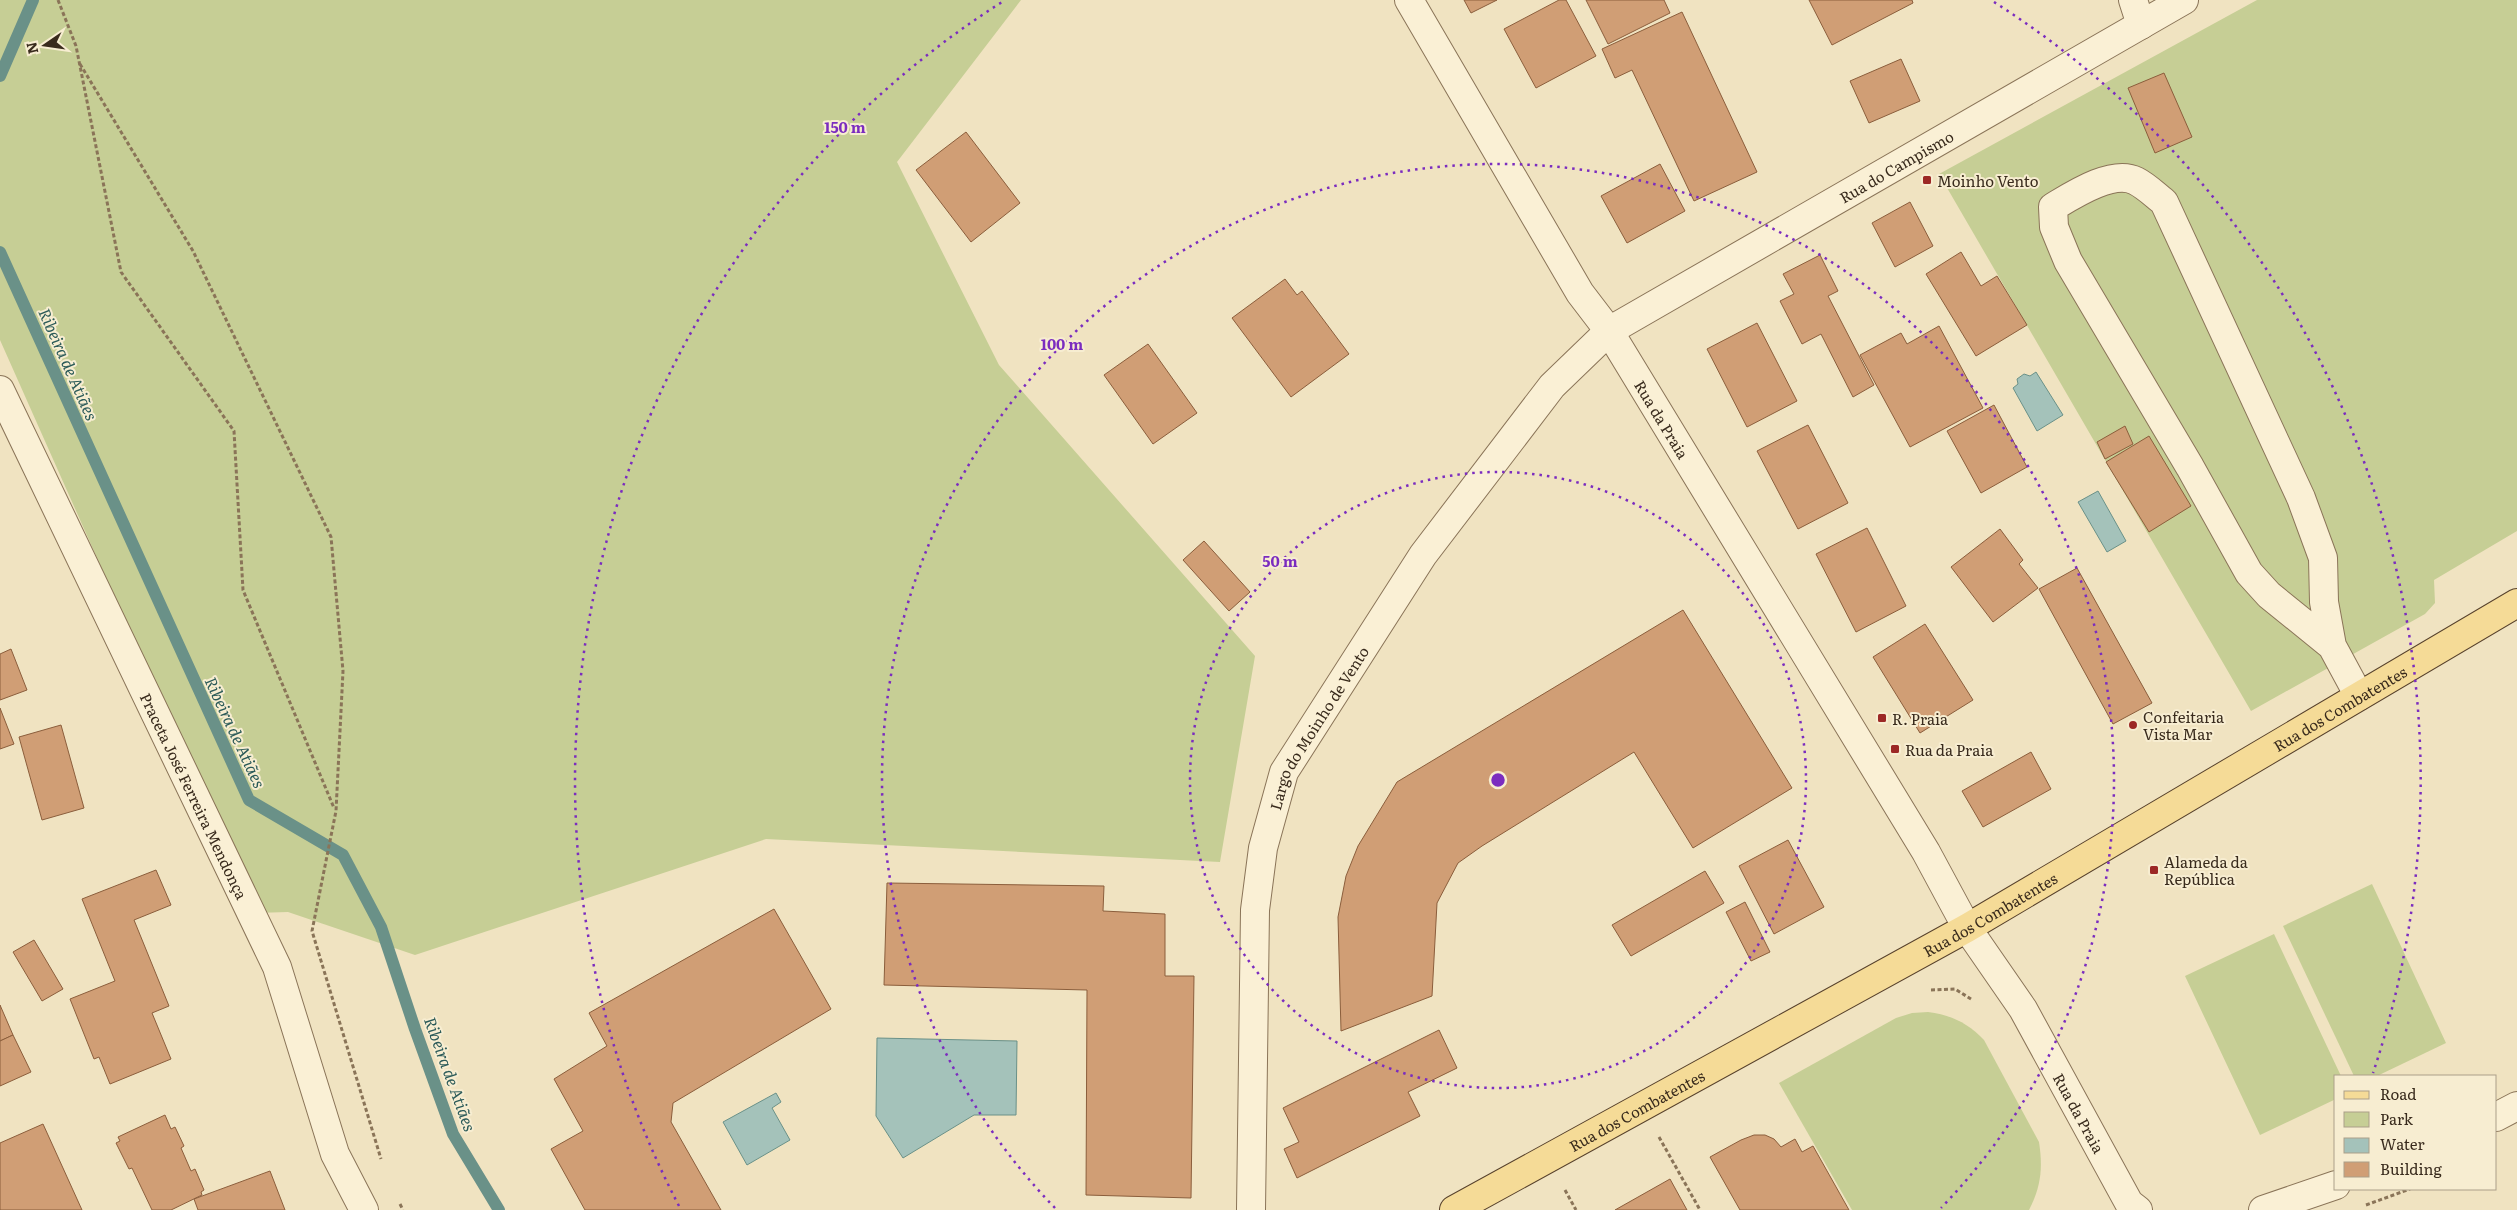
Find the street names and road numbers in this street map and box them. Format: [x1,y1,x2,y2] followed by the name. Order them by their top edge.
[1834,124,1958,208] street label: Rua do Campismo
[1630,375,1696,463] street label: Rua da Praia
[1263,641,1374,812] street label: Largo do Moinho de Vento
[2268,659,2411,756] street label: Rua dos Combatentes
[135,688,255,904] street label: Praceta José Ferreira Mendonça
[1918,866,2061,962] street label: Rua dos Combatentes
[1564,1063,1708,1156] street label: Rua dos Combatentes
[2048,1068,2111,1158] street label: Rua da Praia

